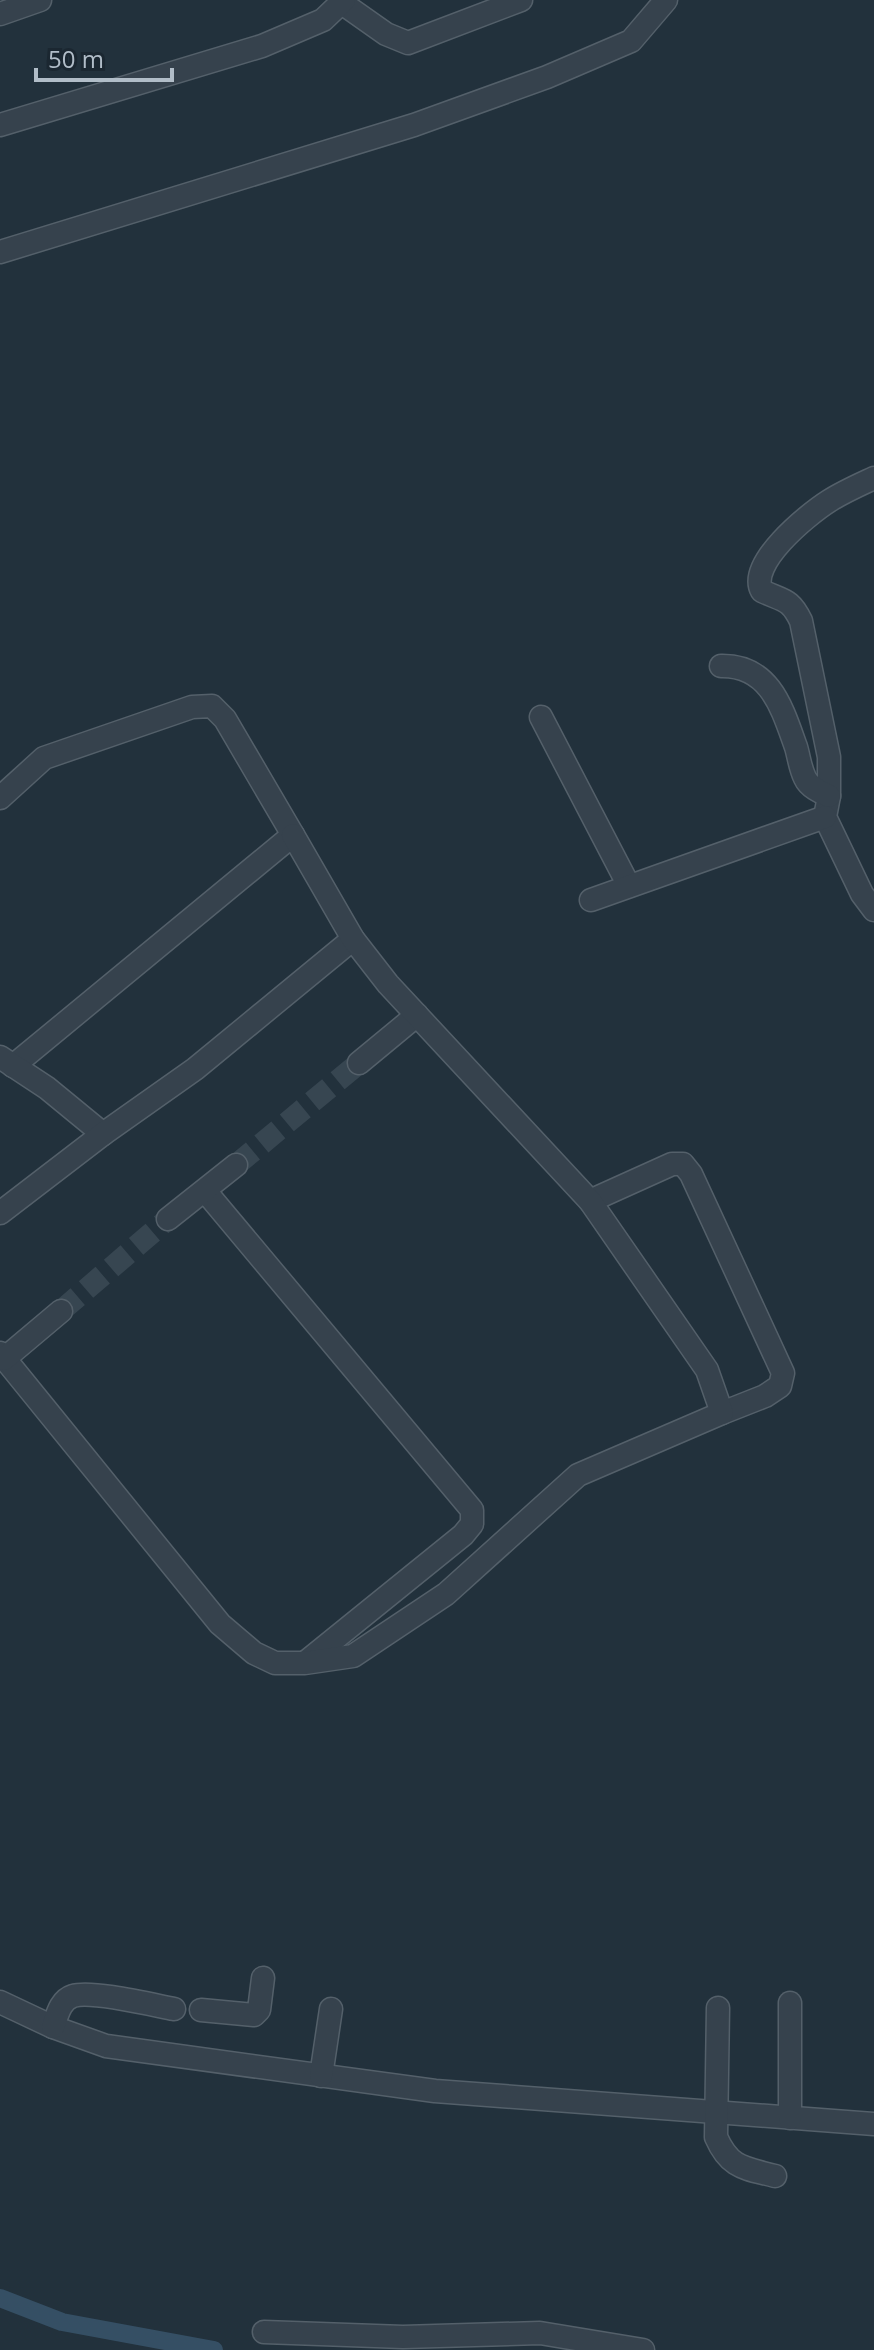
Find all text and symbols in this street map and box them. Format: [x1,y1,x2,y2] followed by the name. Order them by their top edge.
[36,32,172,82] scale bar
[48,42,104,75] text: 50 m

